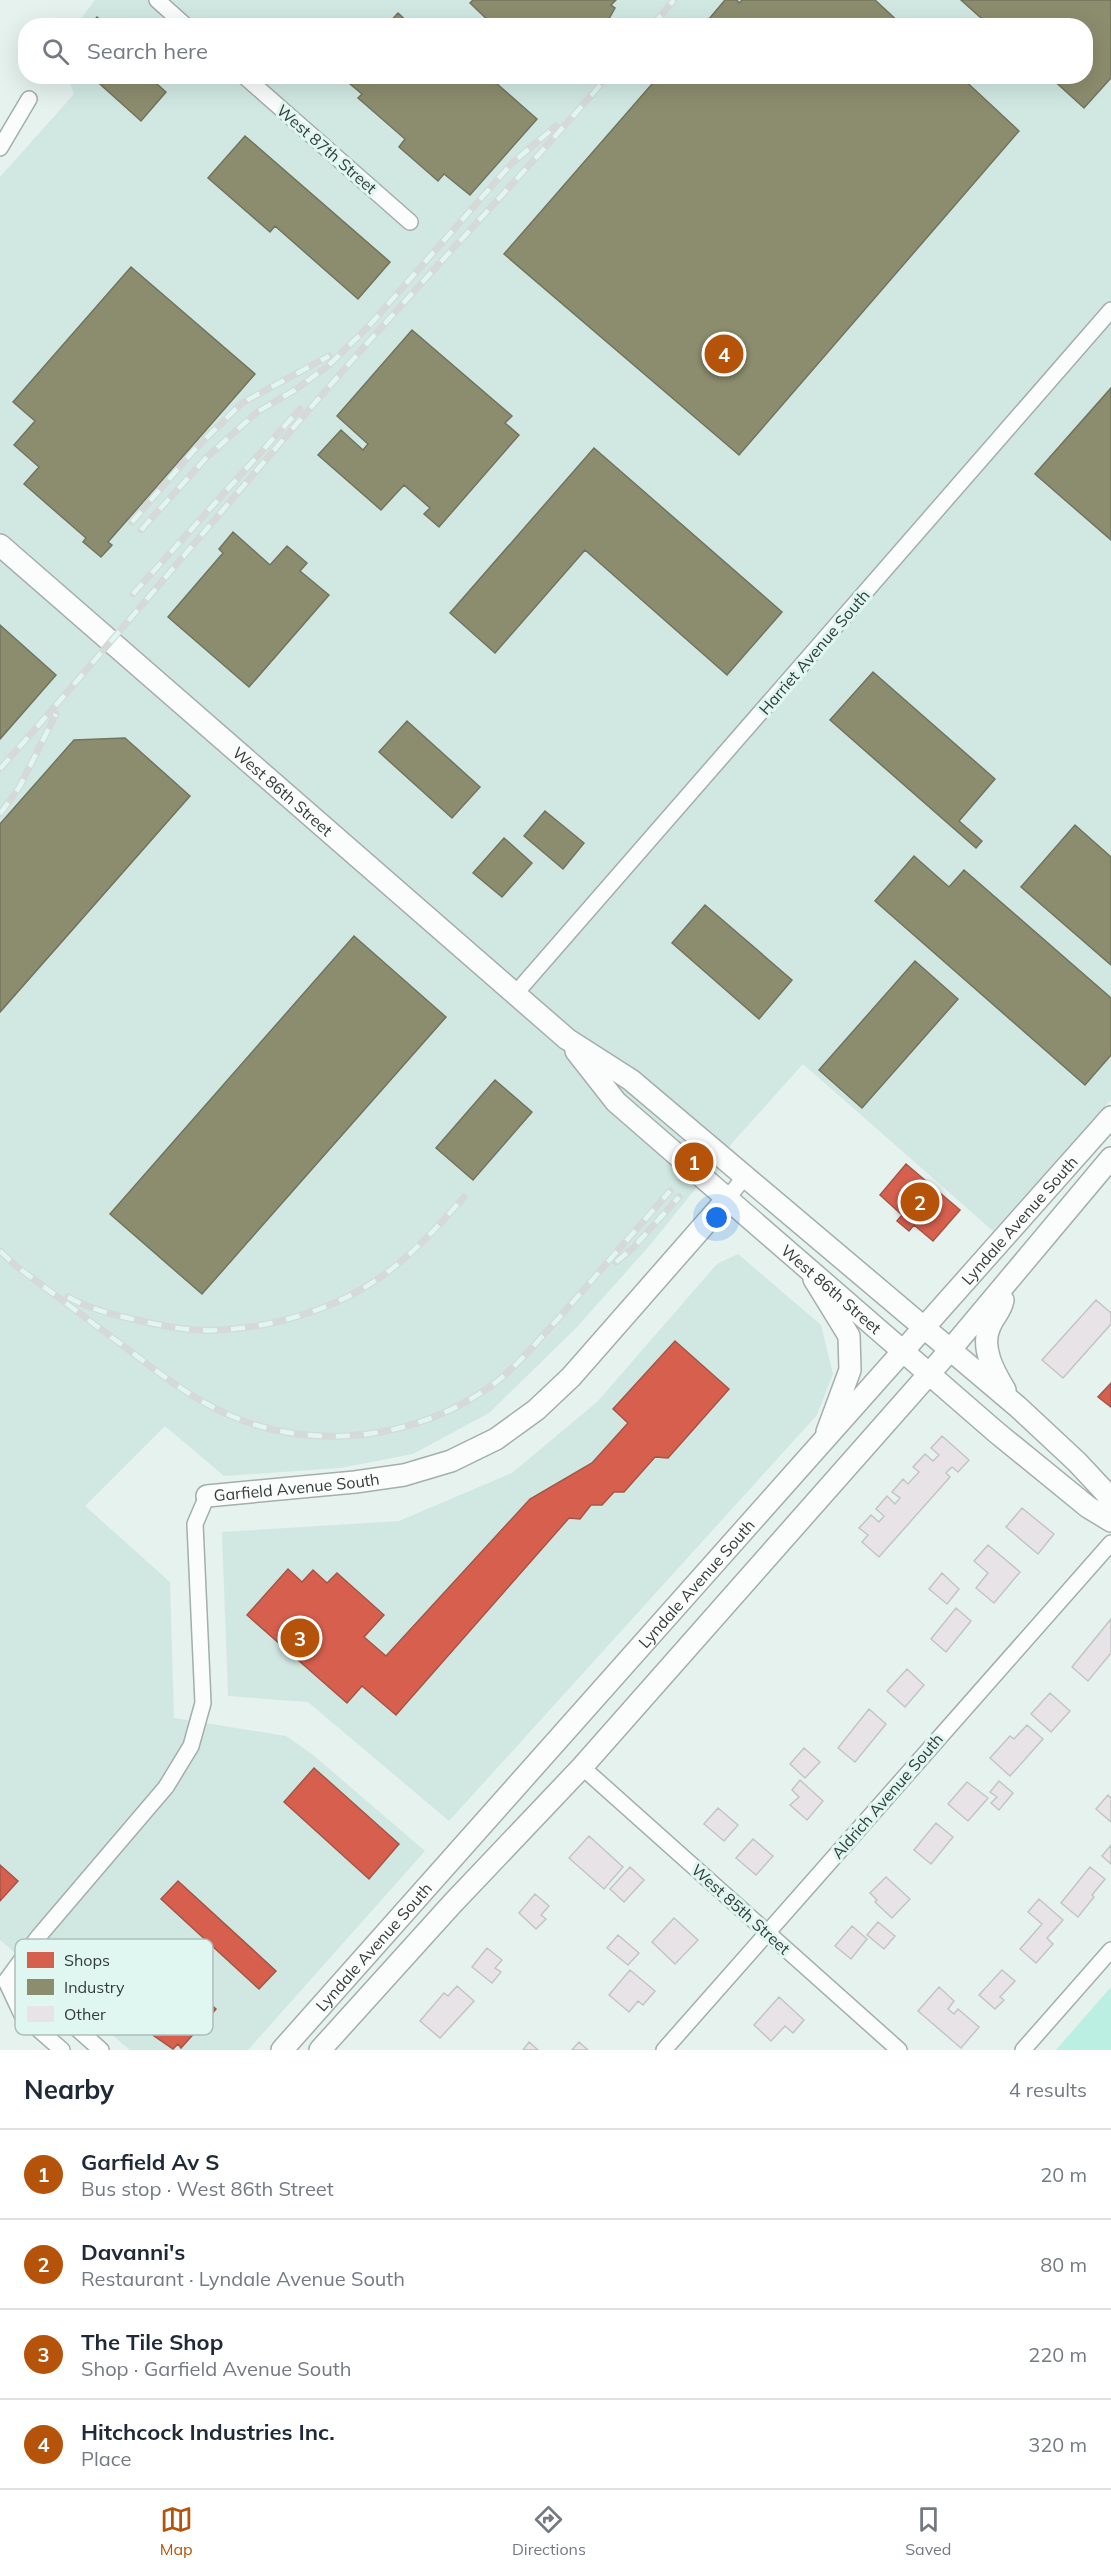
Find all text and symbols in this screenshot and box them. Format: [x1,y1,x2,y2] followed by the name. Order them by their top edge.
[18,18,1093,84] search box
[39,35,72,68] icon: search
[87,37,208,65] text: Search here
[273,100,381,198] street label: West 87th Street
[704,332,744,376] pin: 4
[754,585,874,719] street label: Harriet Avenue South
[229,742,337,841] street label: West 86th Street
[674,1140,714,1184] pin: 1
[957,1152,1082,1289] street label: Lyndale Avenue South
[900,1180,940,1224] pin: 2
[702,1203,731,1232] your location
[777,1240,886,1338] street label: West 86th Street
[213,1469,381,1505] street label: Garfield Avenue South
[634,1515,759,1652] street label: Lyndale Avenue South
[280,1616,320,1660] pin: 3
[827,1729,947,1863] street label: Aldrich Avenue South
[688,1859,795,1959] street label: West 85th Street
[311,1878,436,2015] street label: Lyndale Avenue South
[15,1939,213,2035] legend
[64,1950,110,1970] text: Shops
[64,1977,125,1997] text: Industry
[64,2004,106,2024] text: Other
[24,2073,114,2106] text: Nearby
[1009,2077,1087,2102] text: 4 results
[81,2148,220,2176] text: Garfield Av S
[38,2162,50,2187] text: 1
[1040,2162,1087,2187] text: 20 m
[81,2176,334,2201] text: Bus stop · West 86th Street
[81,2238,185,2266] text: Davanni's
[38,2252,50,2277] text: 2
[1040,2252,1087,2277] text: 80 m
[81,2266,405,2291] text: Restaurant · Lyndale Avenue South
[81,2328,223,2356] text: The Tile Shop
[38,2342,50,2367] text: 3
[1028,2342,1087,2367] text: 220 m
[81,2356,351,2381] text: Shop · Garfield Avenue South
[81,2418,335,2446] text: Hitchcock Industries Inc.
[38,2432,50,2457] text: 4
[1028,2432,1087,2457] text: 320 m
[81,2446,131,2471] text: Place
[160,2503,193,2559] tab: Map
[512,2503,586,2559] tab: Directions
[905,2503,951,2559] tab: Saved

